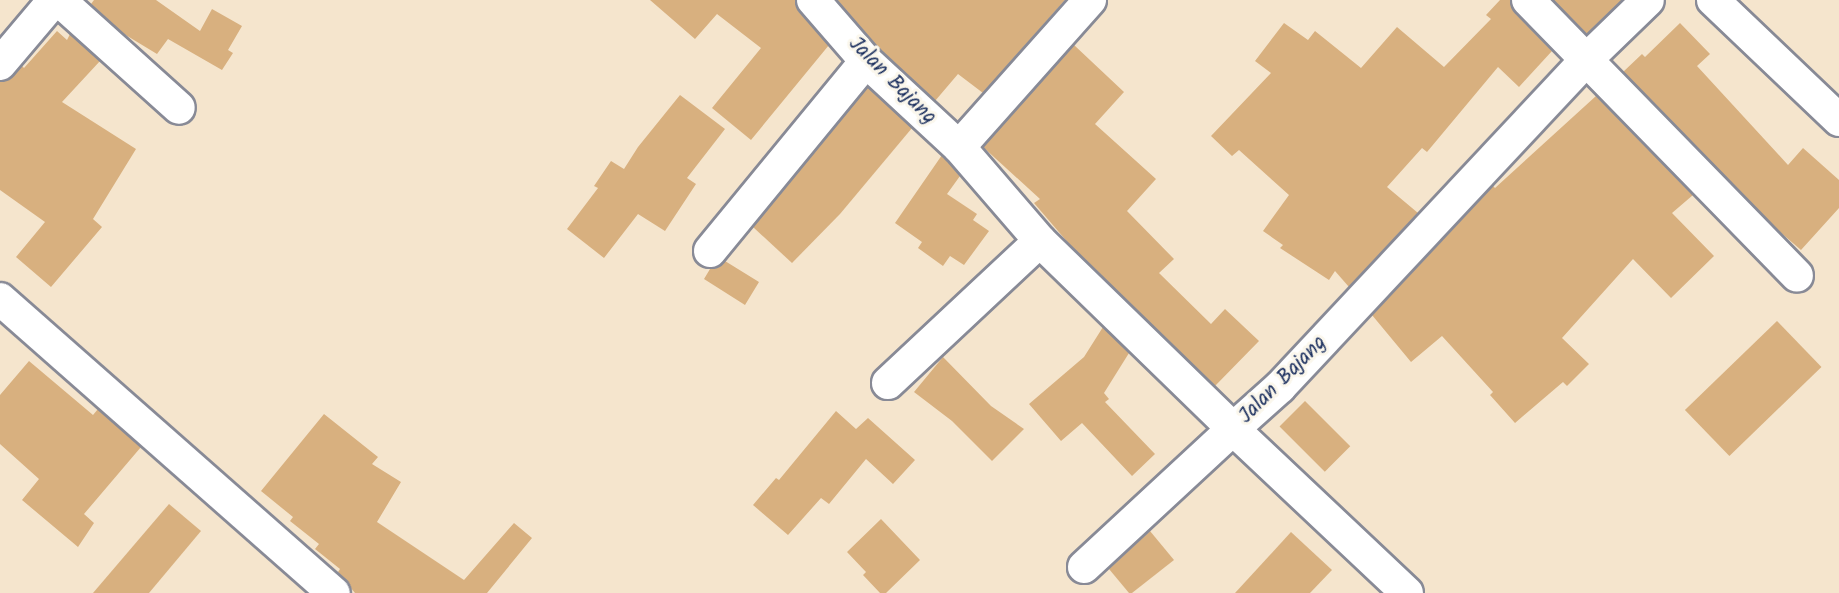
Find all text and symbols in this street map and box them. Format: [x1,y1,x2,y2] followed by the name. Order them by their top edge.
[843,32,941,130] street label: Jalan Bajang
[1234,331,1332,429] street label: Jalan Bajang

